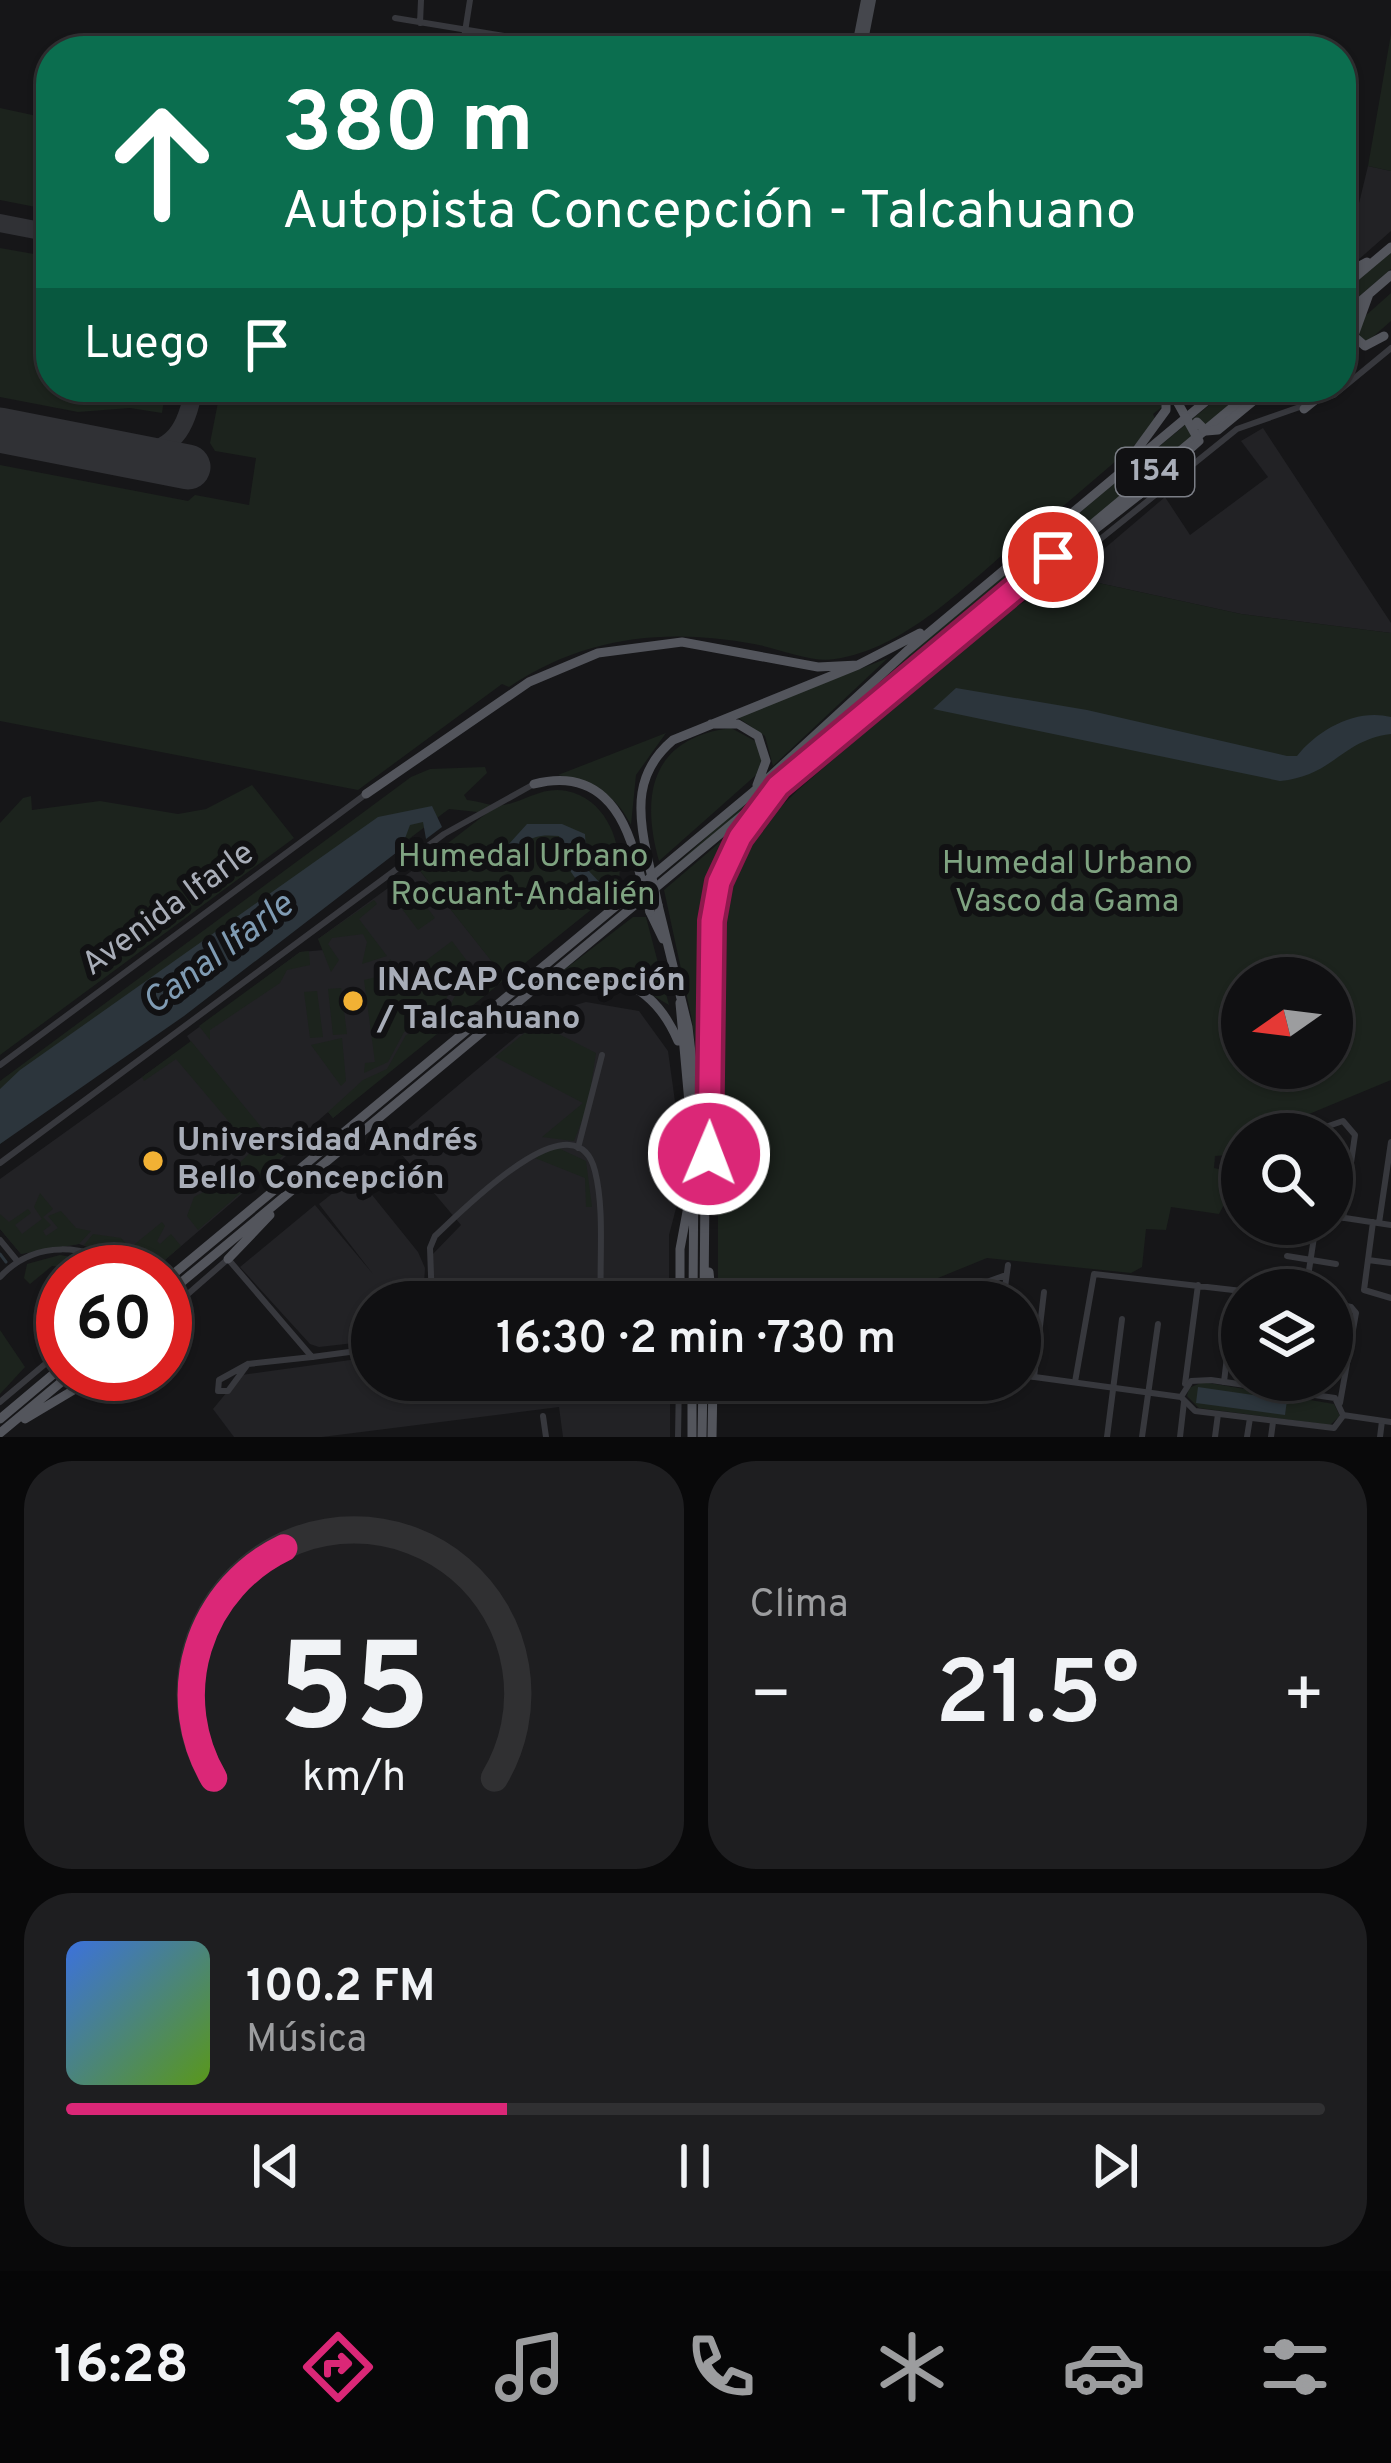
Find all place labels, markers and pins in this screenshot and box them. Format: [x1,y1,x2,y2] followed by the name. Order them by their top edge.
[1002,506,1104,608] pin
[376,961,686,1041] place label: INACAP Concepción / Talcahuano
[340,988,366,1014] marker: INACAP Concepción / Talcahuano
[177,1121,478,1201] place label: Universidad Andrés Bello Concepción
[140,1148,166,1174] marker: Universidad Andrés Bello Concepción

